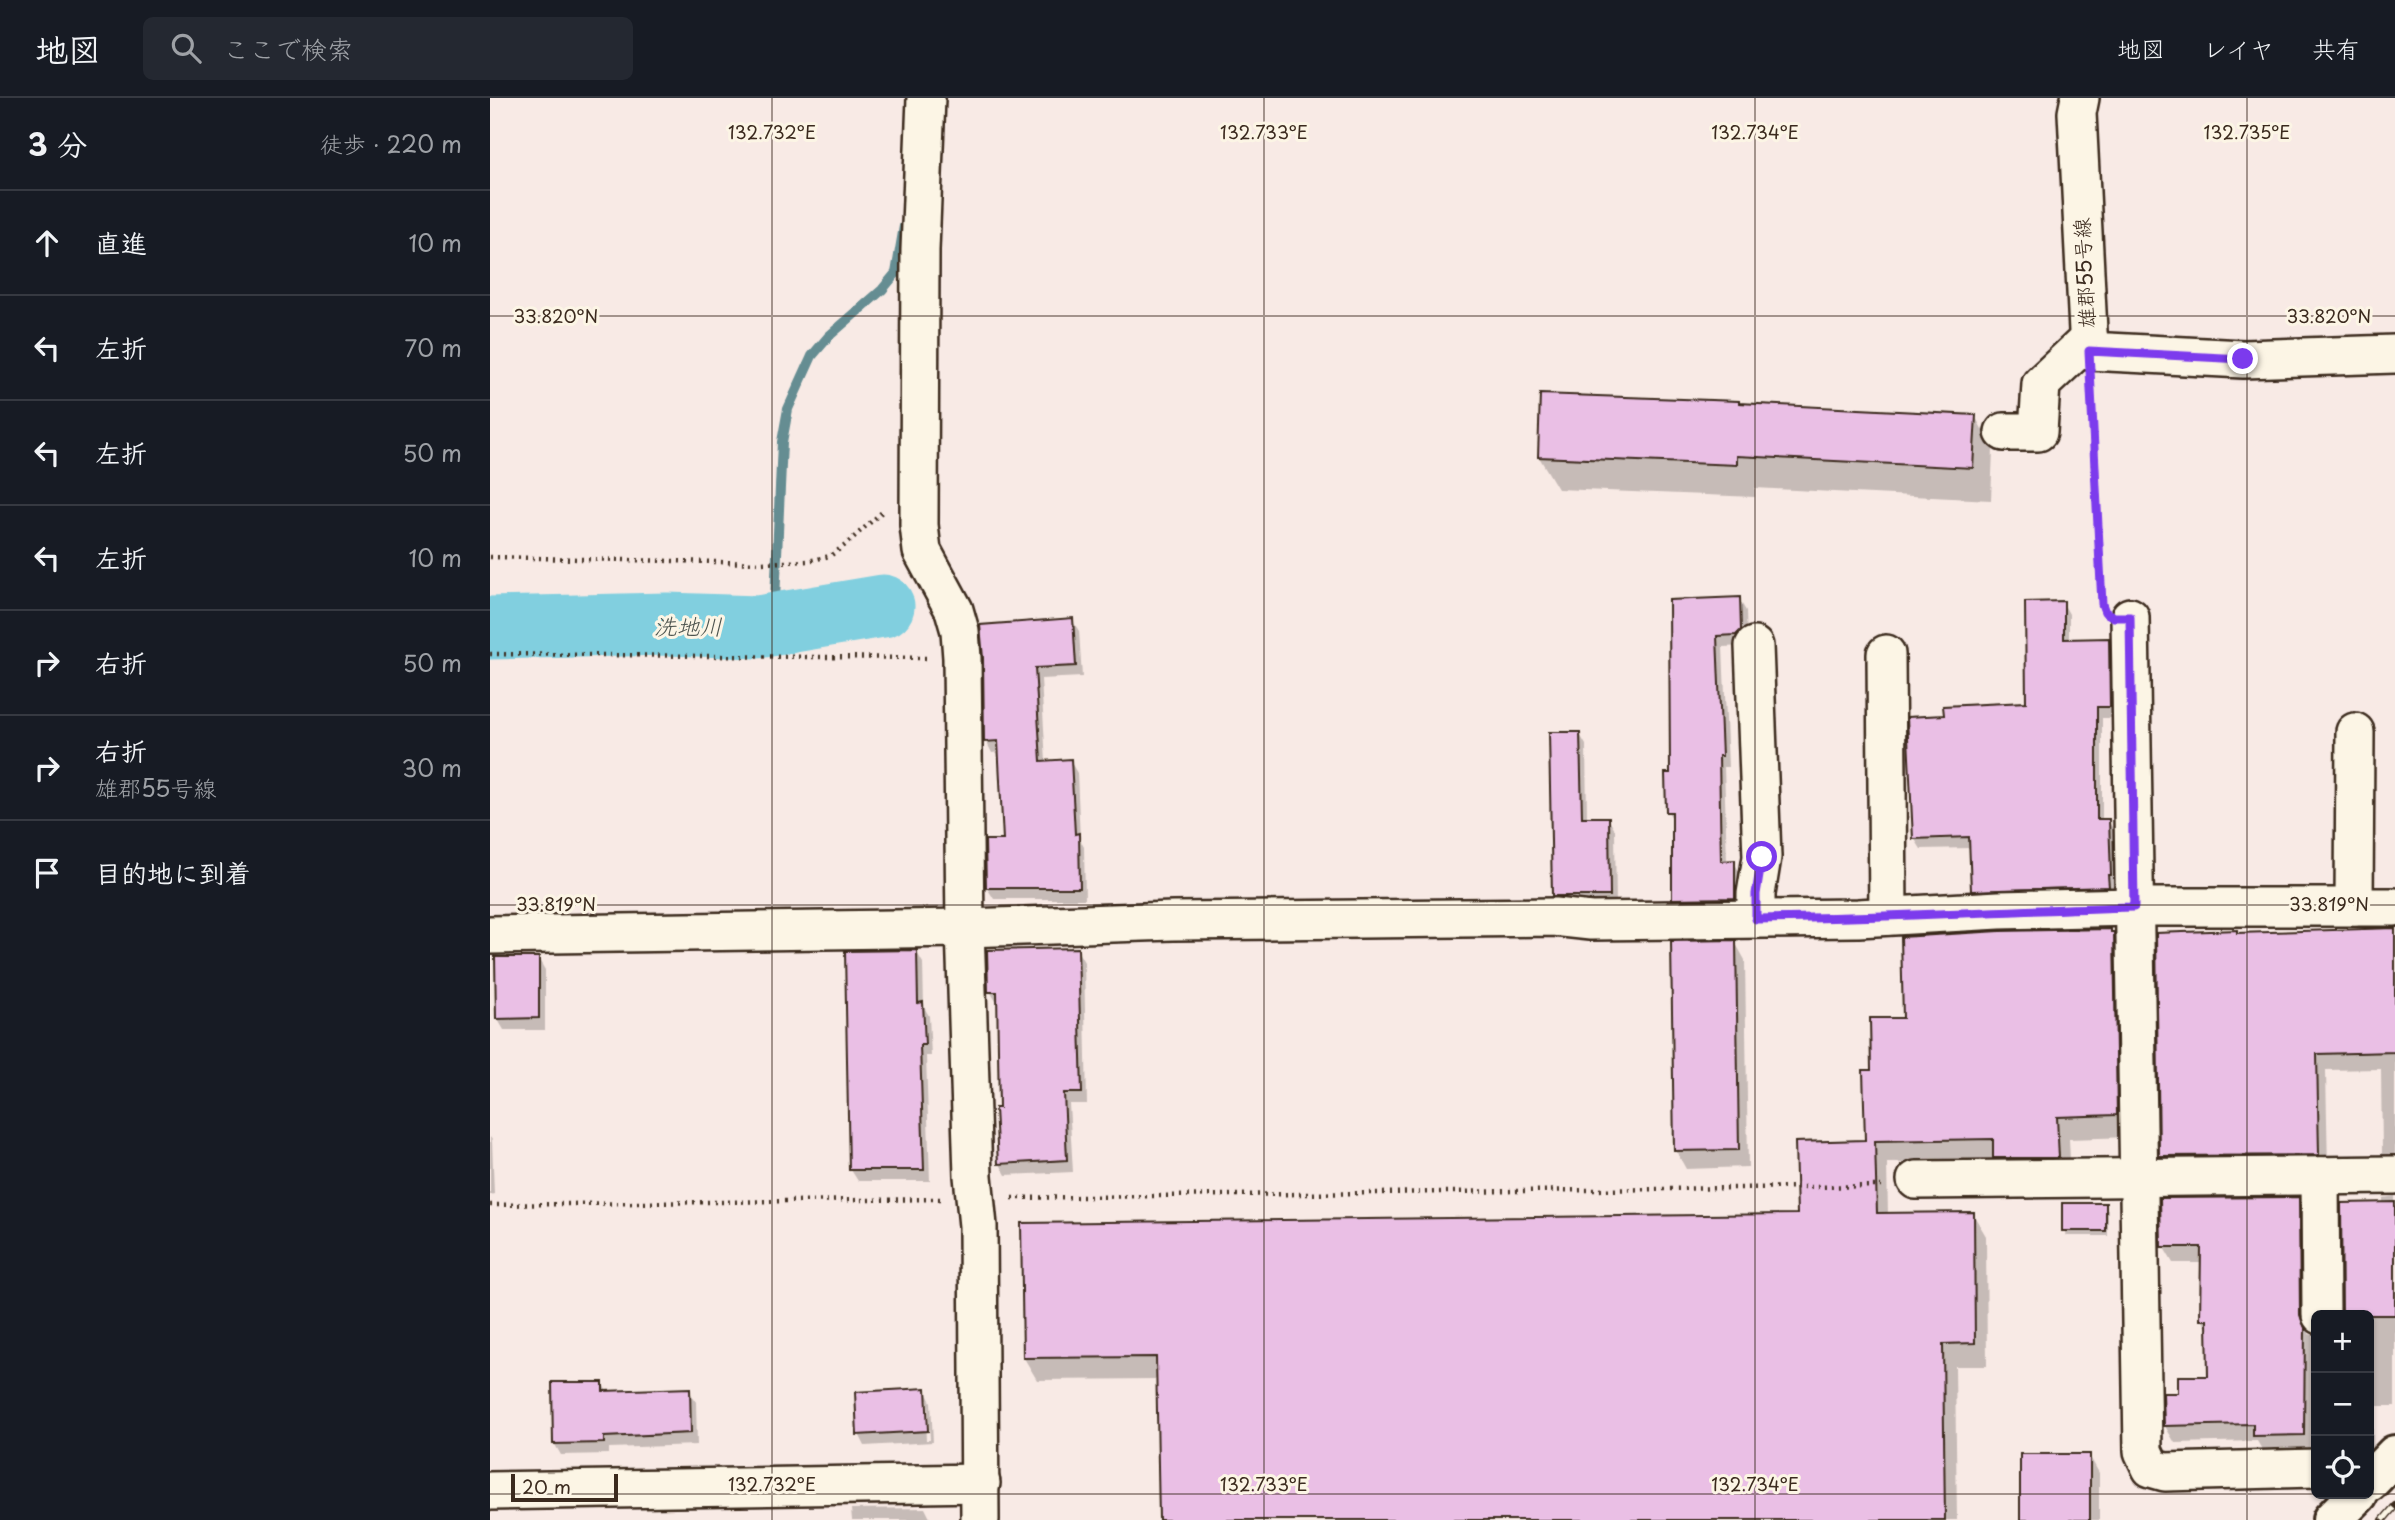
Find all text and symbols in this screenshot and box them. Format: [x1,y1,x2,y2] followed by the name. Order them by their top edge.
[143,17,633,80] search box
[35,23,101,73] text: 地図
[167,29,205,67] icon: search
[223,29,353,68] text: ここで検索
[2117,30,2165,66] text: 地図
[2203,30,2274,66] text: レイヤ
[2312,30,2360,66] text: 共有
[728,118,816,145] text: 132.732°E
[1220,118,1308,145] text: 132.733°E
[1711,118,1799,145] text: 132.734°E
[2204,118,2290,145] text: 132.735°E
[28,121,87,166] text: 3 分
[320,126,462,161] text: 徒歩 · 220 m
[2064,217,2102,329] street label: 雄郡55号線
[95,223,147,262] text: 直進
[28,224,66,262] icon: ahead
[408,225,462,260] text: 10 m
[514,302,598,329] text: 33.820°N
[2287,302,2371,329] text: 33.820°N
[95,328,147,367] text: 左折
[28,329,66,367] icon: left
[404,330,462,365] text: 70 m
[2227,343,2258,374] route end
[95,433,147,472] text: 左折
[28,434,66,472] icon: left
[402,435,462,470] text: 50 m
[95,538,147,577] text: 左折
[28,539,66,577] icon: left
[408,540,462,575] text: 10 m
[654,608,723,643] water label: 洗地川
[95,643,147,682] text: 右折
[28,644,66,682] icon: right
[402,645,462,680] text: 50 m
[95,731,147,770] text: 右折
[28,749,66,787] icon: right
[401,750,462,785] text: 30 m
[95,770,217,805] text: 雄郡55号線
[1746,841,1777,872] route start
[95,853,251,892] text: 目的地に到着
[28,854,66,892] icon: arrive
[516,890,596,917] text: 33.819°N
[2289,890,2369,917] text: 33.819°N
[2311,1310,2374,1499] map controls
[2311,1310,2374,1373] button: +
[2311,1373,2374,1436] button: −
[2311,1436,2374,1499] button: locate
[728,1470,816,1497] text: 132.732°E
[1220,1470,1308,1497] text: 132.733°E
[1711,1470,1799,1497] text: 132.734°E
[511,1471,618,1503] scale bar
[522,1472,571,1500] text: 20 m

